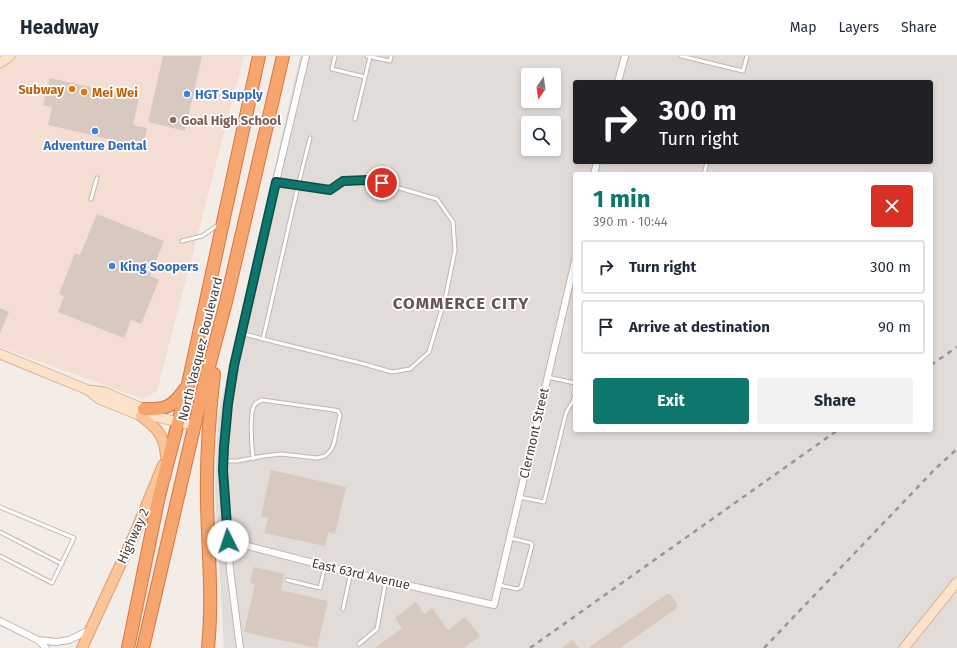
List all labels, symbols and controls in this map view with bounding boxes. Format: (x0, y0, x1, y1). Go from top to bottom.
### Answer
text: Headway (20, 16, 99, 39)
text: Map (790, 19, 816, 36)
text: Layers (838, 19, 879, 36)
text: Share (901, 19, 937, 36)
north arrow (521, 68, 561, 108)
map controls (521, 68, 561, 156)
place label: Subway (18, 82, 64, 97)
marker: Subway (67, 84, 77, 94)
place label: Mei Wei (92, 85, 138, 100)
marker: Mei Wei (79, 87, 89, 97)
place label: HGT Supply (195, 87, 263, 102)
marker: HGT Supply (182, 89, 192, 99)
text: 300 m (659, 94, 737, 127)
icon: right (593, 96, 645, 148)
place label: Goal High School (181, 113, 281, 128)
marker: Goal High School (168, 115, 178, 125)
button: search (521, 116, 561, 156)
marker: Adventure Dental (90, 126, 100, 136)
text: Turn right (659, 128, 739, 150)
place label: Adventure Dental (42, 138, 147, 153)
pin (365, 166, 399, 200)
icon: arrive (371, 172, 393, 194)
text: 1 min (593, 185, 651, 213)
button: close (871, 185, 913, 227)
text: 390 m · 10:44 (593, 214, 668, 229)
icon: right (595, 256, 617, 278)
text: Turn right (629, 258, 696, 276)
text: 300 m (870, 258, 911, 276)
place label: King Soopers (120, 259, 199, 274)
marker: King Soopers (107, 261, 117, 271)
street label: North Vasquez Boulevard (175, 275, 225, 423)
district label: COMMERCE CITY (393, 293, 529, 314)
icon: arrive (595, 316, 617, 338)
text: Arrive at destination (629, 318, 770, 336)
text: 90 m (878, 318, 911, 336)
button: Exit (593, 378, 749, 424)
button: Share (757, 378, 913, 424)
street label: Clermont Street (516, 386, 552, 480)
street label: Highway 2 (114, 506, 152, 566)
position arrow (207, 520, 249, 562)
street label: East 63rd Avenue (310, 555, 412, 593)

